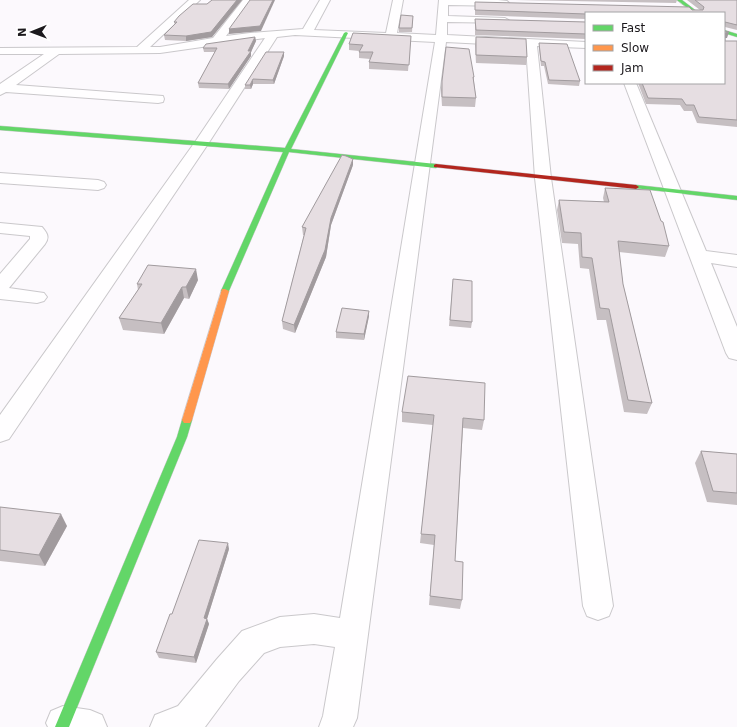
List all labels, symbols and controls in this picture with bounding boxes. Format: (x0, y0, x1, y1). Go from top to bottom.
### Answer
north arrow (12, 12, 52, 52)
legend (585, 12, 725, 84)
text: Fast (621, 21, 645, 35)
text: N (16, 27, 29, 37)
text: Slow (621, 41, 649, 55)
text: Jam (620, 61, 644, 75)

